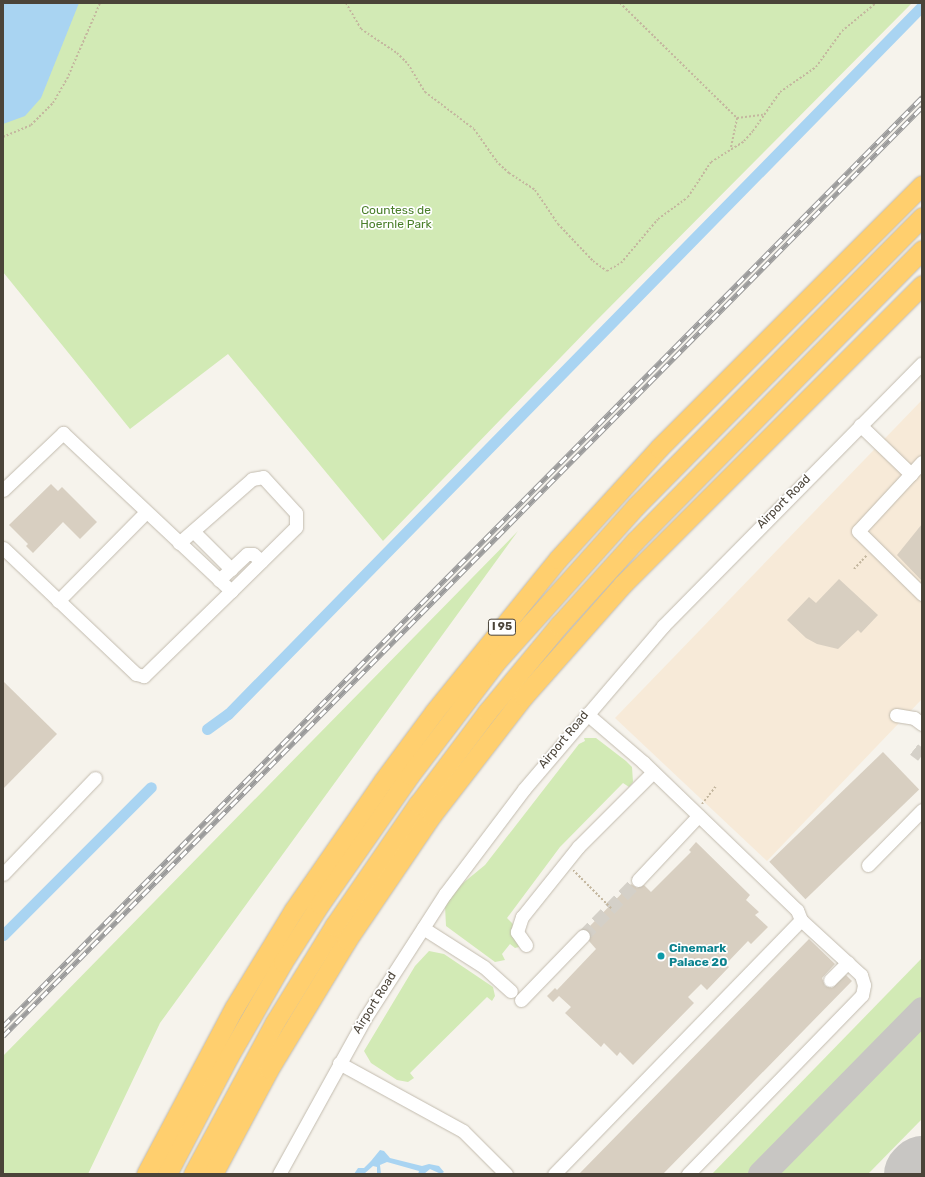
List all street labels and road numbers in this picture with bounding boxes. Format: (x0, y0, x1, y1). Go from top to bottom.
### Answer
street label: Airport Road (754, 472, 814, 532)
road number: I 95 (487, 618, 517, 636)
street label: Airport Road (536, 708, 592, 772)
street label: Airport Road (350, 969, 400, 1037)

